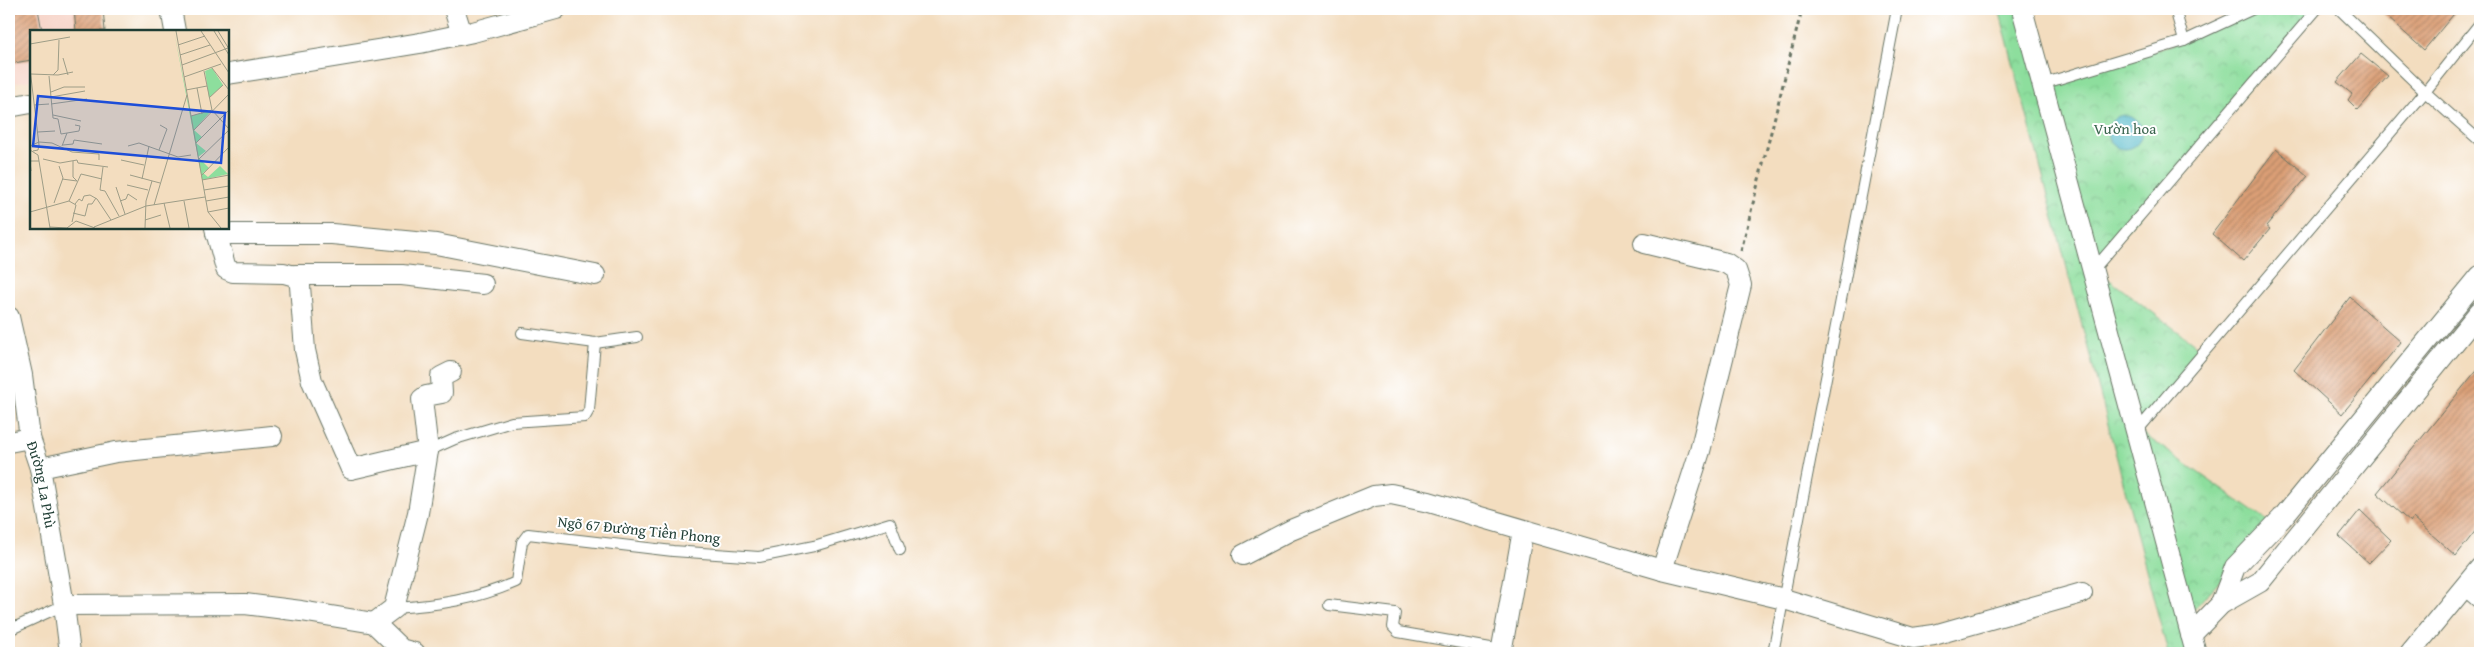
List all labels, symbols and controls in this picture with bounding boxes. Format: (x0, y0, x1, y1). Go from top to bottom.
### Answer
inset map (30, 30, 229, 229)
park label: Vườn hoa (2094, 118, 2156, 139)
street label: Đường La Phù (22, 438, 61, 530)
street label: Ngõ 67 Đường Tiền Phong (557, 511, 722, 549)

